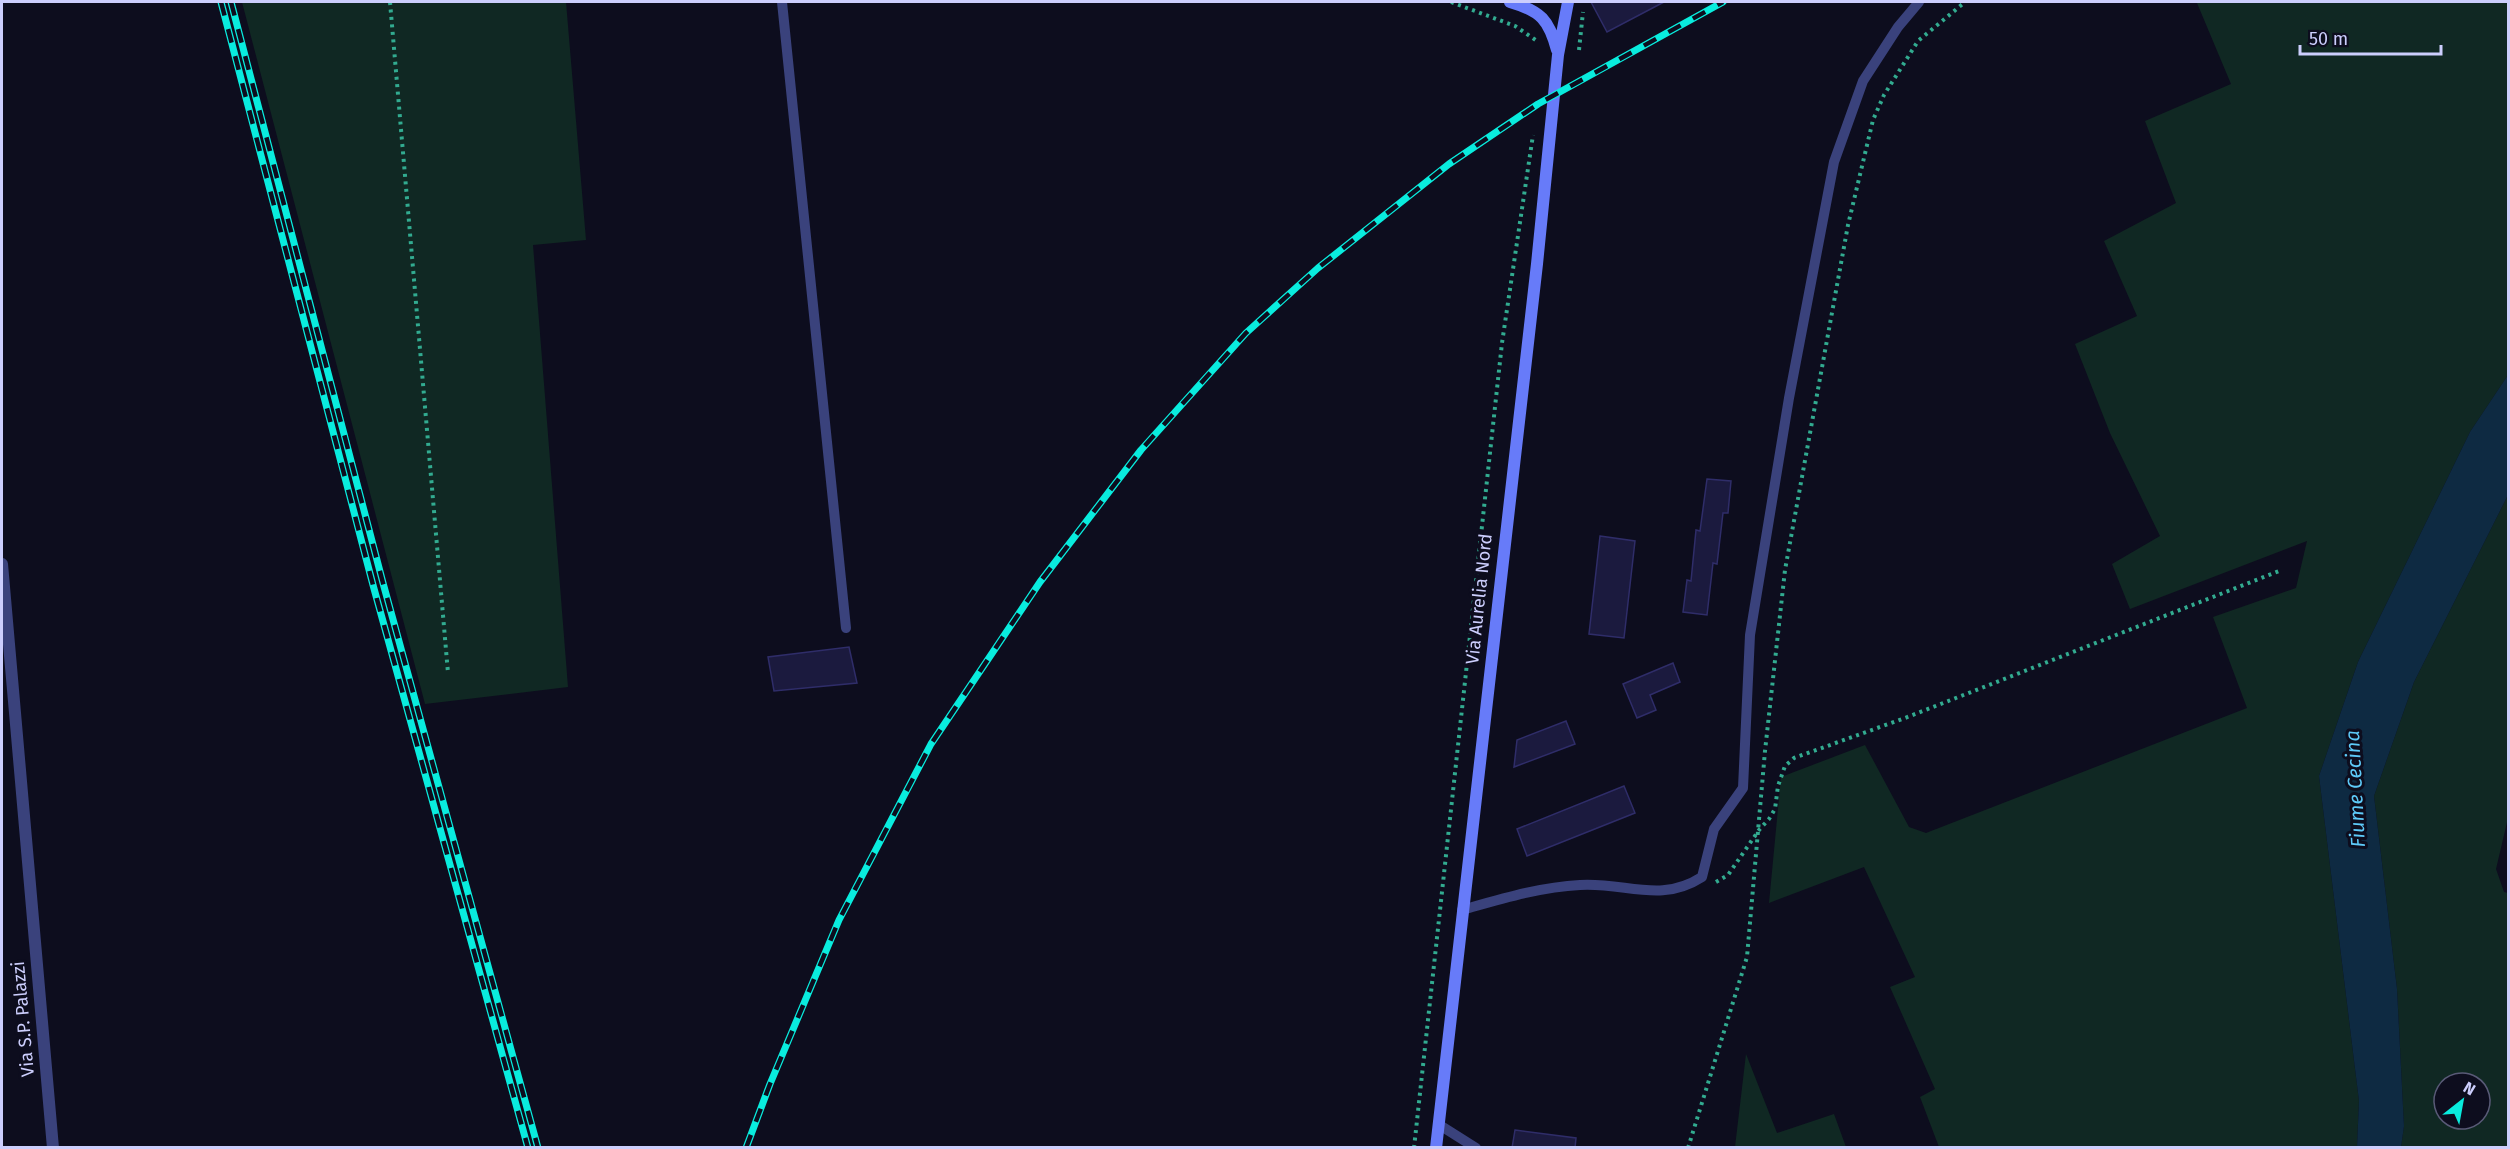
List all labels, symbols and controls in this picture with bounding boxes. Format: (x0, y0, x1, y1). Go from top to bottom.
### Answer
scale bar (2300, 18, 2441, 56)
text: 50 m (2309, 28, 2348, 50)
street label: Via Aurelia Nord (1461, 532, 1497, 666)
water label: Fiume Cecina (2340, 730, 2370, 848)
street label: Via S.P. Palazzi (7, 960, 39, 1078)
north arrow (2432, 1071, 2492, 1131)
text: N (2460, 1078, 2479, 1099)

